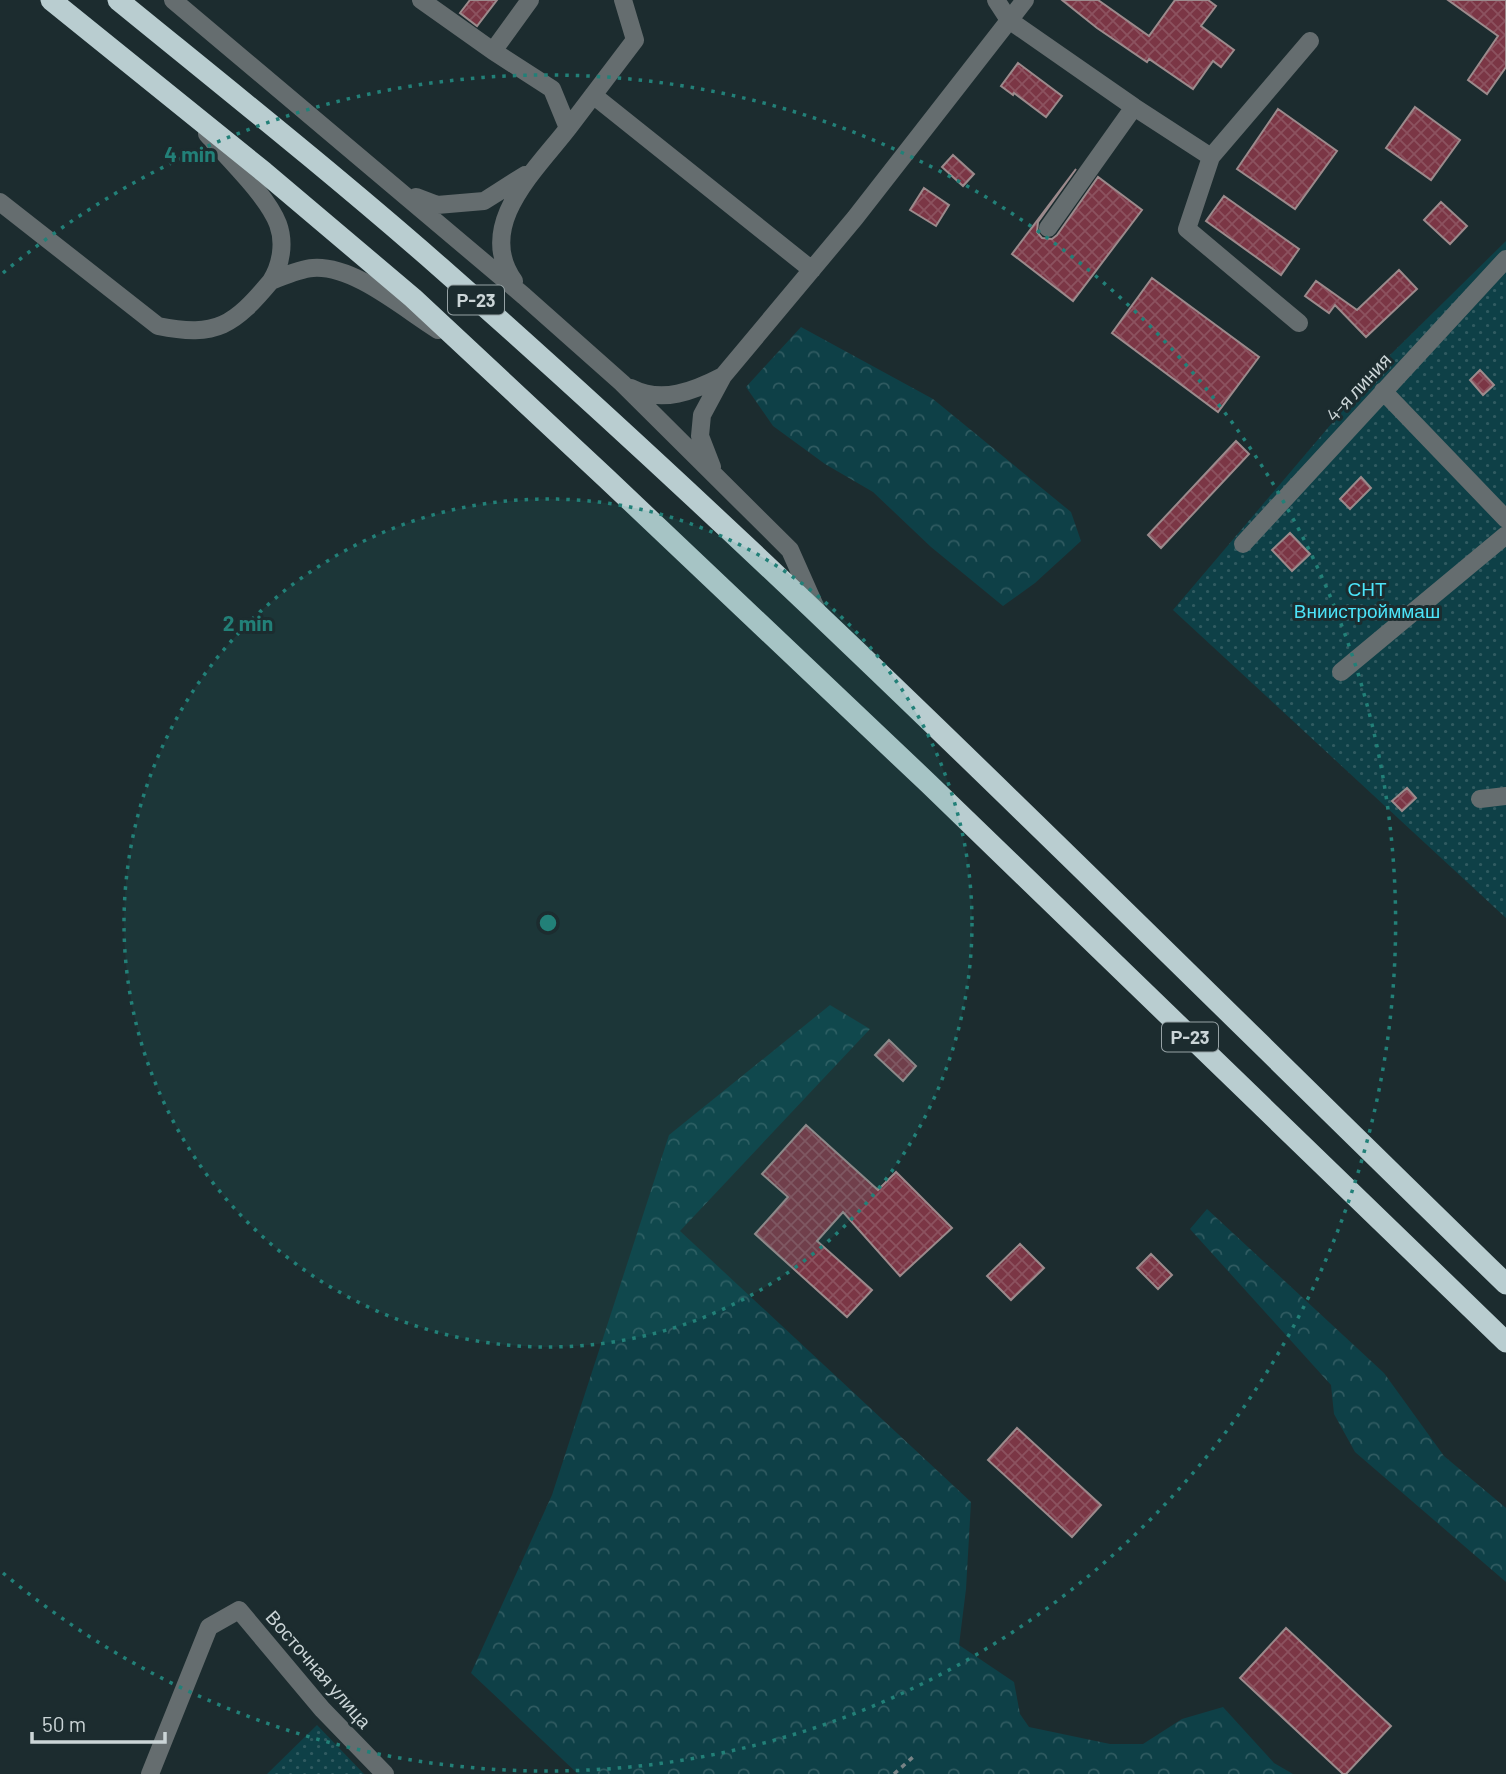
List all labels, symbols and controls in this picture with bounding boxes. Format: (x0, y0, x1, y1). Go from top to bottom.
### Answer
text: 4 min (164, 141, 216, 166)
road number: Р-23 (448, 286, 504, 314)
street label: 4-я линия (1321, 348, 1395, 426)
park label: СНТ Вниистройммаш (1294, 577, 1440, 622)
text: 2 min (223, 610, 273, 635)
centre of rings (536, 911, 560, 935)
road number: Р-23 (1162, 1022, 1218, 1052)
street label: Восточная улица (262, 1605, 377, 1733)
scale bar (32, 1700, 164, 1744)
text: 50 m (42, 1711, 86, 1736)

